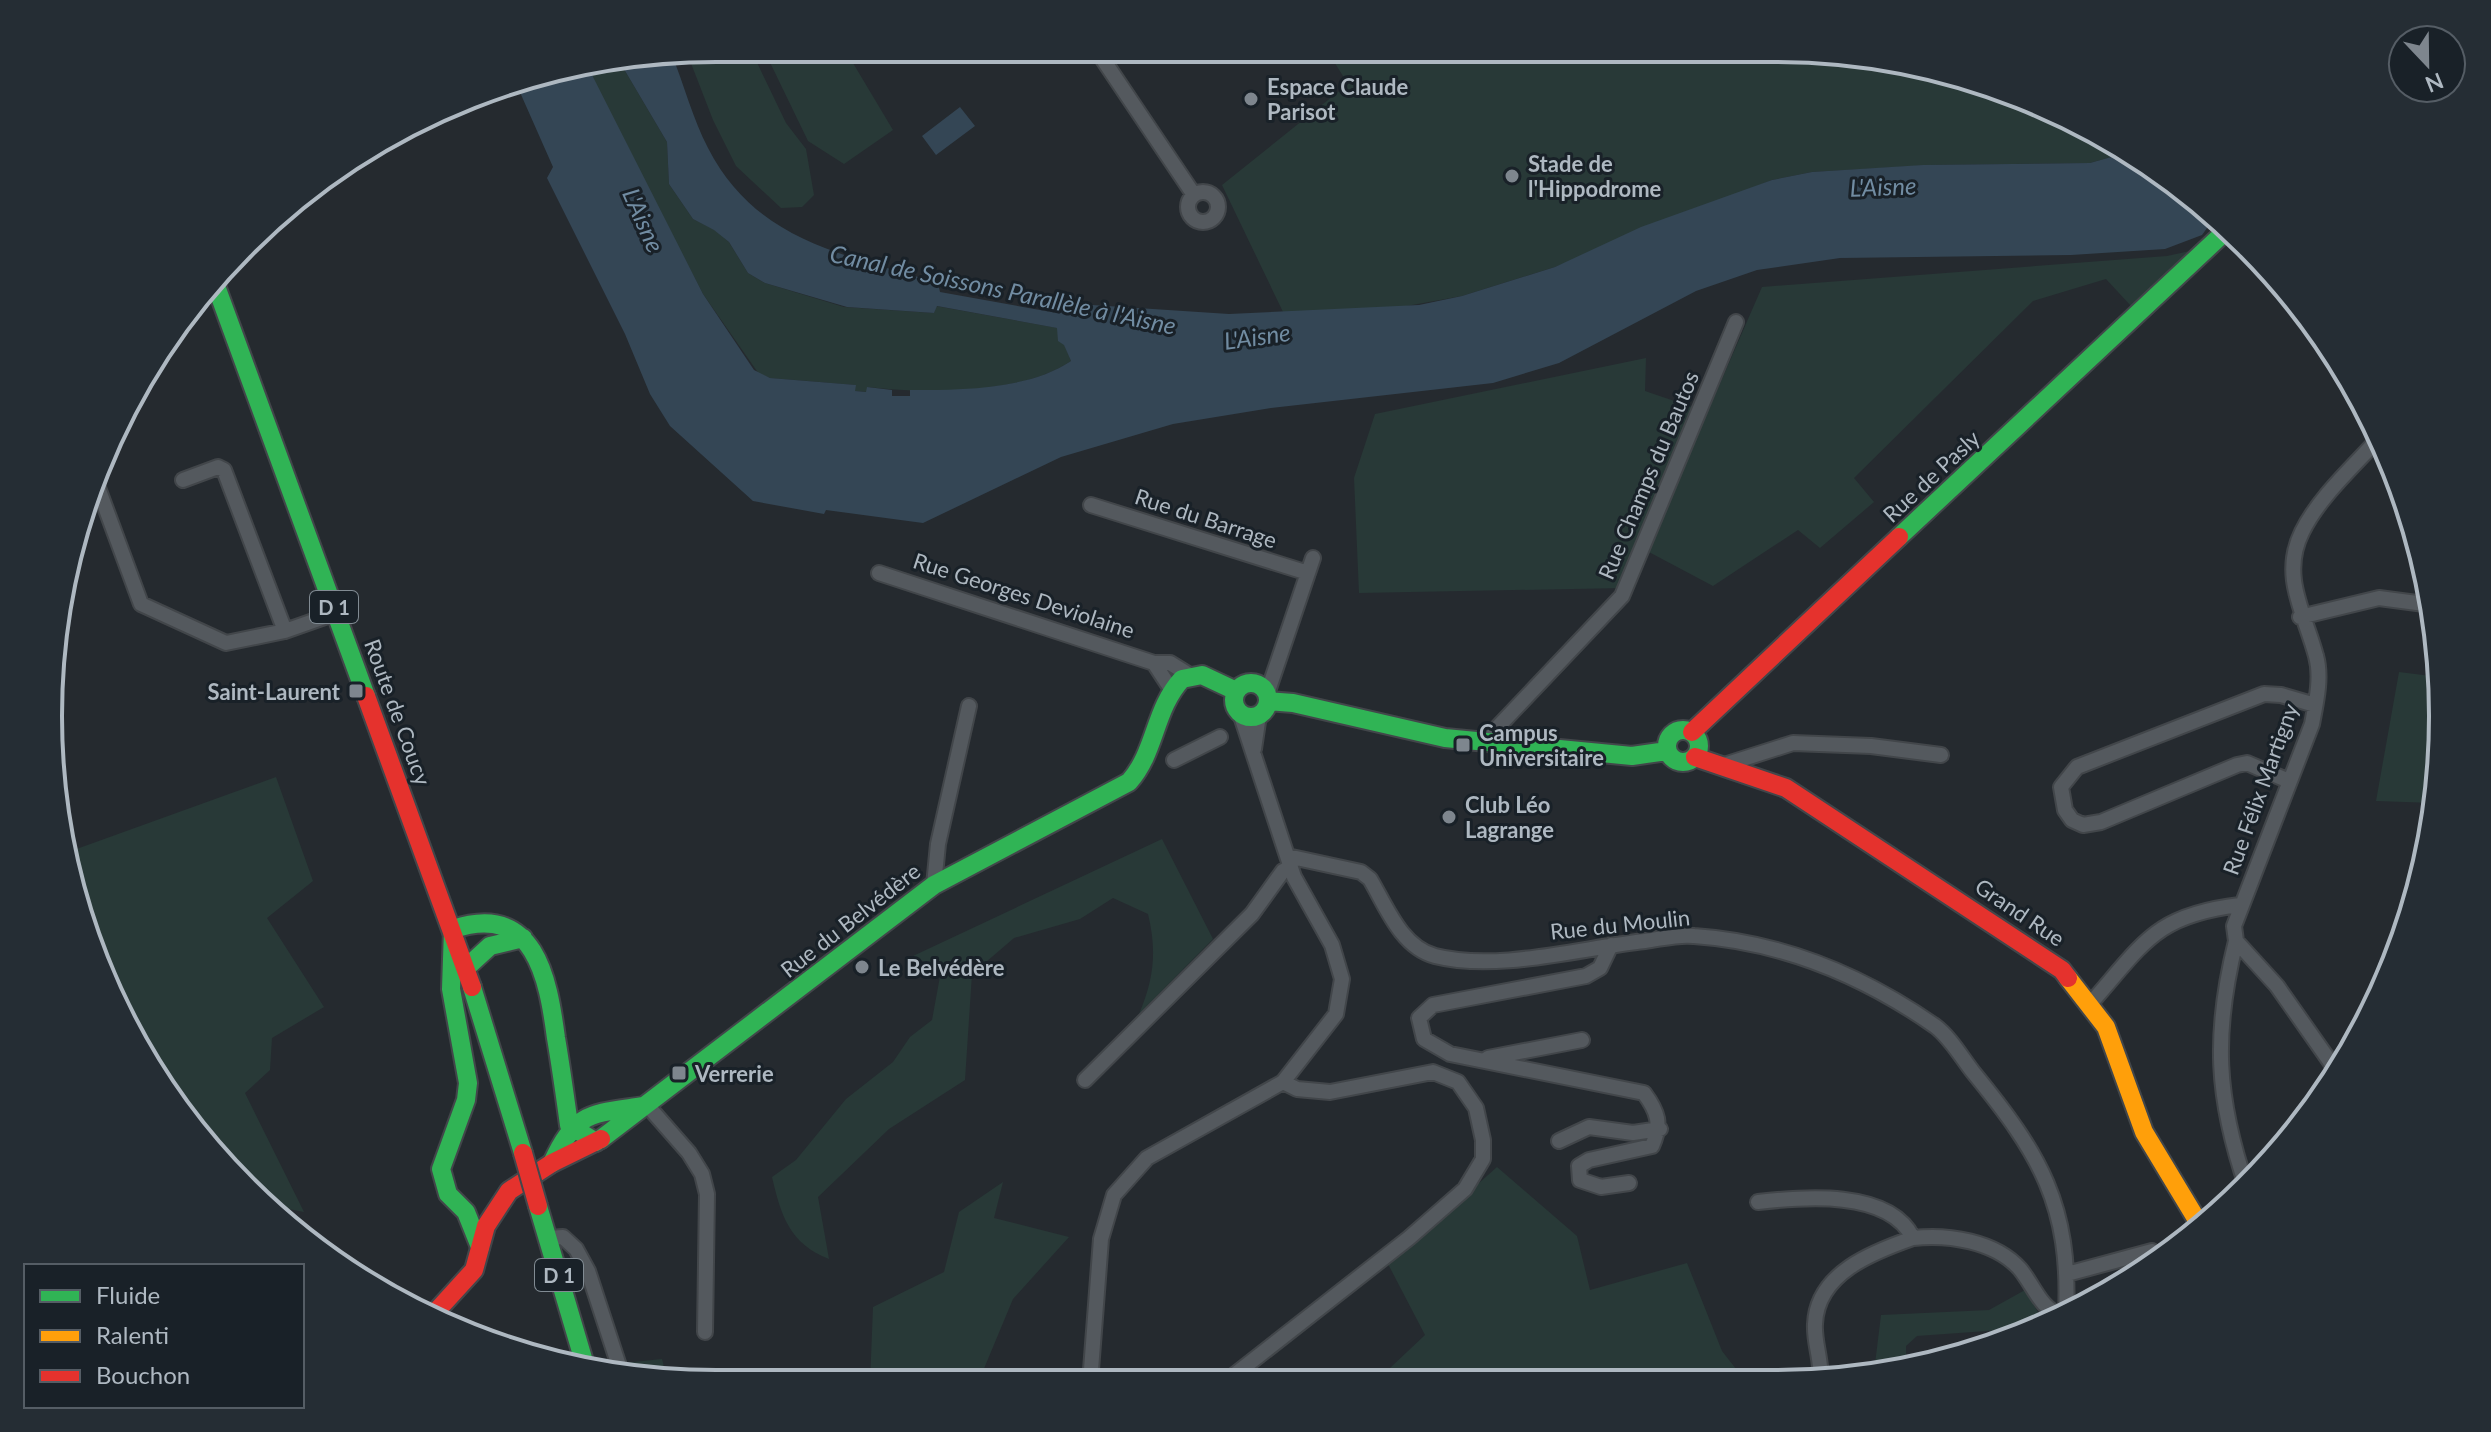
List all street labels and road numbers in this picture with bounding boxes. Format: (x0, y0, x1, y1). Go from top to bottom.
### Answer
street label: Rue Champs du Bautos (1592, 367, 1704, 583)
street label: Rue de Pasly (1877, 424, 1985, 528)
street label: Rue du Barrage (1132, 482, 1280, 554)
street label: Rue Georges Deviolaine (910, 546, 1138, 644)
road number: D 1 (310, 591, 358, 623)
street label: Route de Coucy (359, 635, 437, 789)
street label: Rue Félix Martigny (2216, 699, 2304, 878)
street label: Rue du Belvédère (775, 857, 925, 983)
street label: Grand Rue (1970, 872, 2070, 952)
street label: Rue du Moulin (1549, 903, 1691, 945)
road number: D 1 (535, 1259, 583, 1291)

